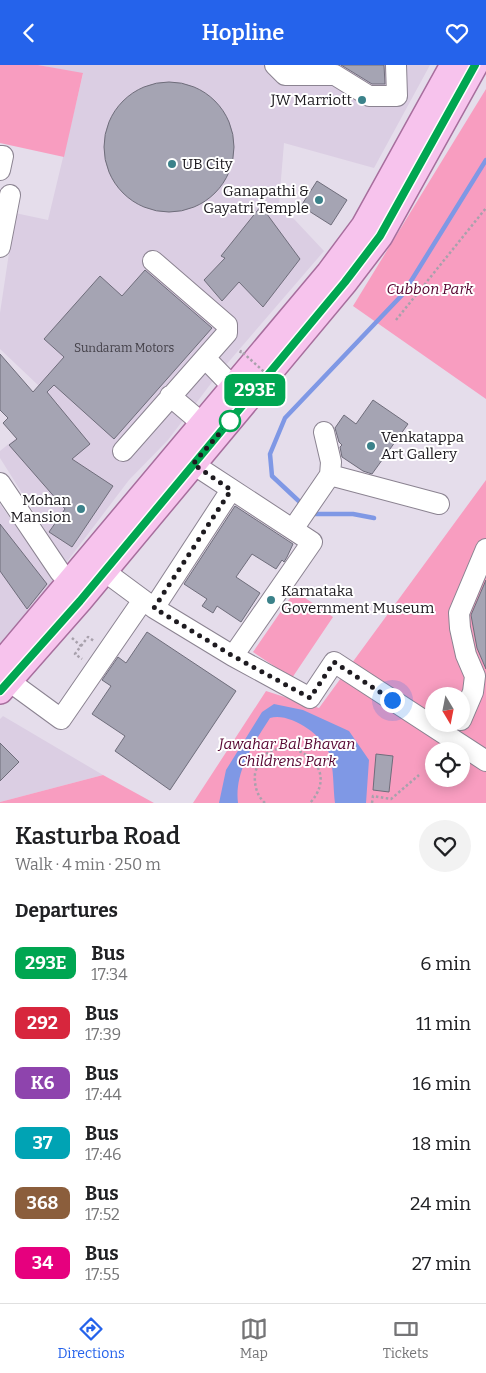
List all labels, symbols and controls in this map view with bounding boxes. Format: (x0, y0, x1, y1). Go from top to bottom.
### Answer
icon: back (15, 19, 43, 47)
text: Hopline (202, 19, 284, 46)
icon: heart (443, 19, 471, 47)
place label: JW Marriott (270, 91, 353, 109)
marker: JW Marriott (356, 94, 368, 106)
place label: UB City (182, 155, 233, 173)
marker: UB City (166, 158, 178, 170)
place label: Ganapathi & Gayatri Temple (203, 182, 309, 217)
marker: Ganapathi & Gayatri Temple (313, 194, 325, 206)
park label: Cubbon Park (387, 280, 474, 298)
house number: Sundaram Motors (74, 341, 174, 355)
line badge: 293E (220, 374, 290, 406)
text: 293E (234, 379, 276, 401)
unlabelled marker (219, 410, 241, 432)
place label: Venkatappa Art Gallery (381, 428, 464, 463)
marker: Venkatappa Art Gallery (365, 440, 377, 452)
place label: Mohan Mansion (10, 491, 72, 526)
marker: Mohan Mansion (75, 503, 87, 515)
place label: Karnataka Government Museum (281, 582, 435, 617)
marker: Karnataka Government Museum (265, 594, 277, 606)
north arrow (425, 687, 470, 733)
map controls (425, 687, 470, 787)
your location (380, 688, 405, 713)
park label: Jawahar Bal Bhavan Childrens Park (217, 735, 355, 770)
button: locate (425, 742, 470, 787)
button: heart (419, 820, 471, 872)
text: Kasturba Road (15, 822, 180, 850)
text: Walk · 4 min · 250 m (15, 855, 161, 874)
text: Departures (15, 899, 118, 922)
text: Bus (91, 942, 125, 965)
text: 293E (25, 952, 66, 974)
text: 6 min (420, 952, 471, 975)
text: 17:34 (91, 965, 128, 984)
text: Bus (85, 1002, 119, 1025)
text: 292 (27, 1012, 58, 1034)
text: 11 min (416, 1012, 471, 1035)
text: 17:39 (85, 1025, 121, 1044)
text: Bus (85, 1062, 119, 1085)
text: K6 (31, 1072, 54, 1094)
text: 16 min (413, 1072, 471, 1095)
text: 17:44 (85, 1085, 122, 1104)
text: Bus (85, 1122, 119, 1145)
text: 37 (32, 1132, 53, 1154)
text: 18 min (412, 1132, 471, 1155)
text: 17:46 (85, 1145, 121, 1164)
text: Bus (85, 1182, 119, 1205)
text: 368 (27, 1192, 58, 1214)
text: 24 min (410, 1192, 471, 1215)
text: 17:52 (85, 1205, 120, 1224)
text: Bus (85, 1242, 119, 1265)
text: 34 (32, 1252, 53, 1274)
text: 27 min (412, 1252, 471, 1275)
text: 17:55 (85, 1265, 120, 1284)
tab: Directions (57, 1315, 125, 1362)
tab: Map (240, 1315, 268, 1362)
tab: Tickets (383, 1315, 429, 1362)

